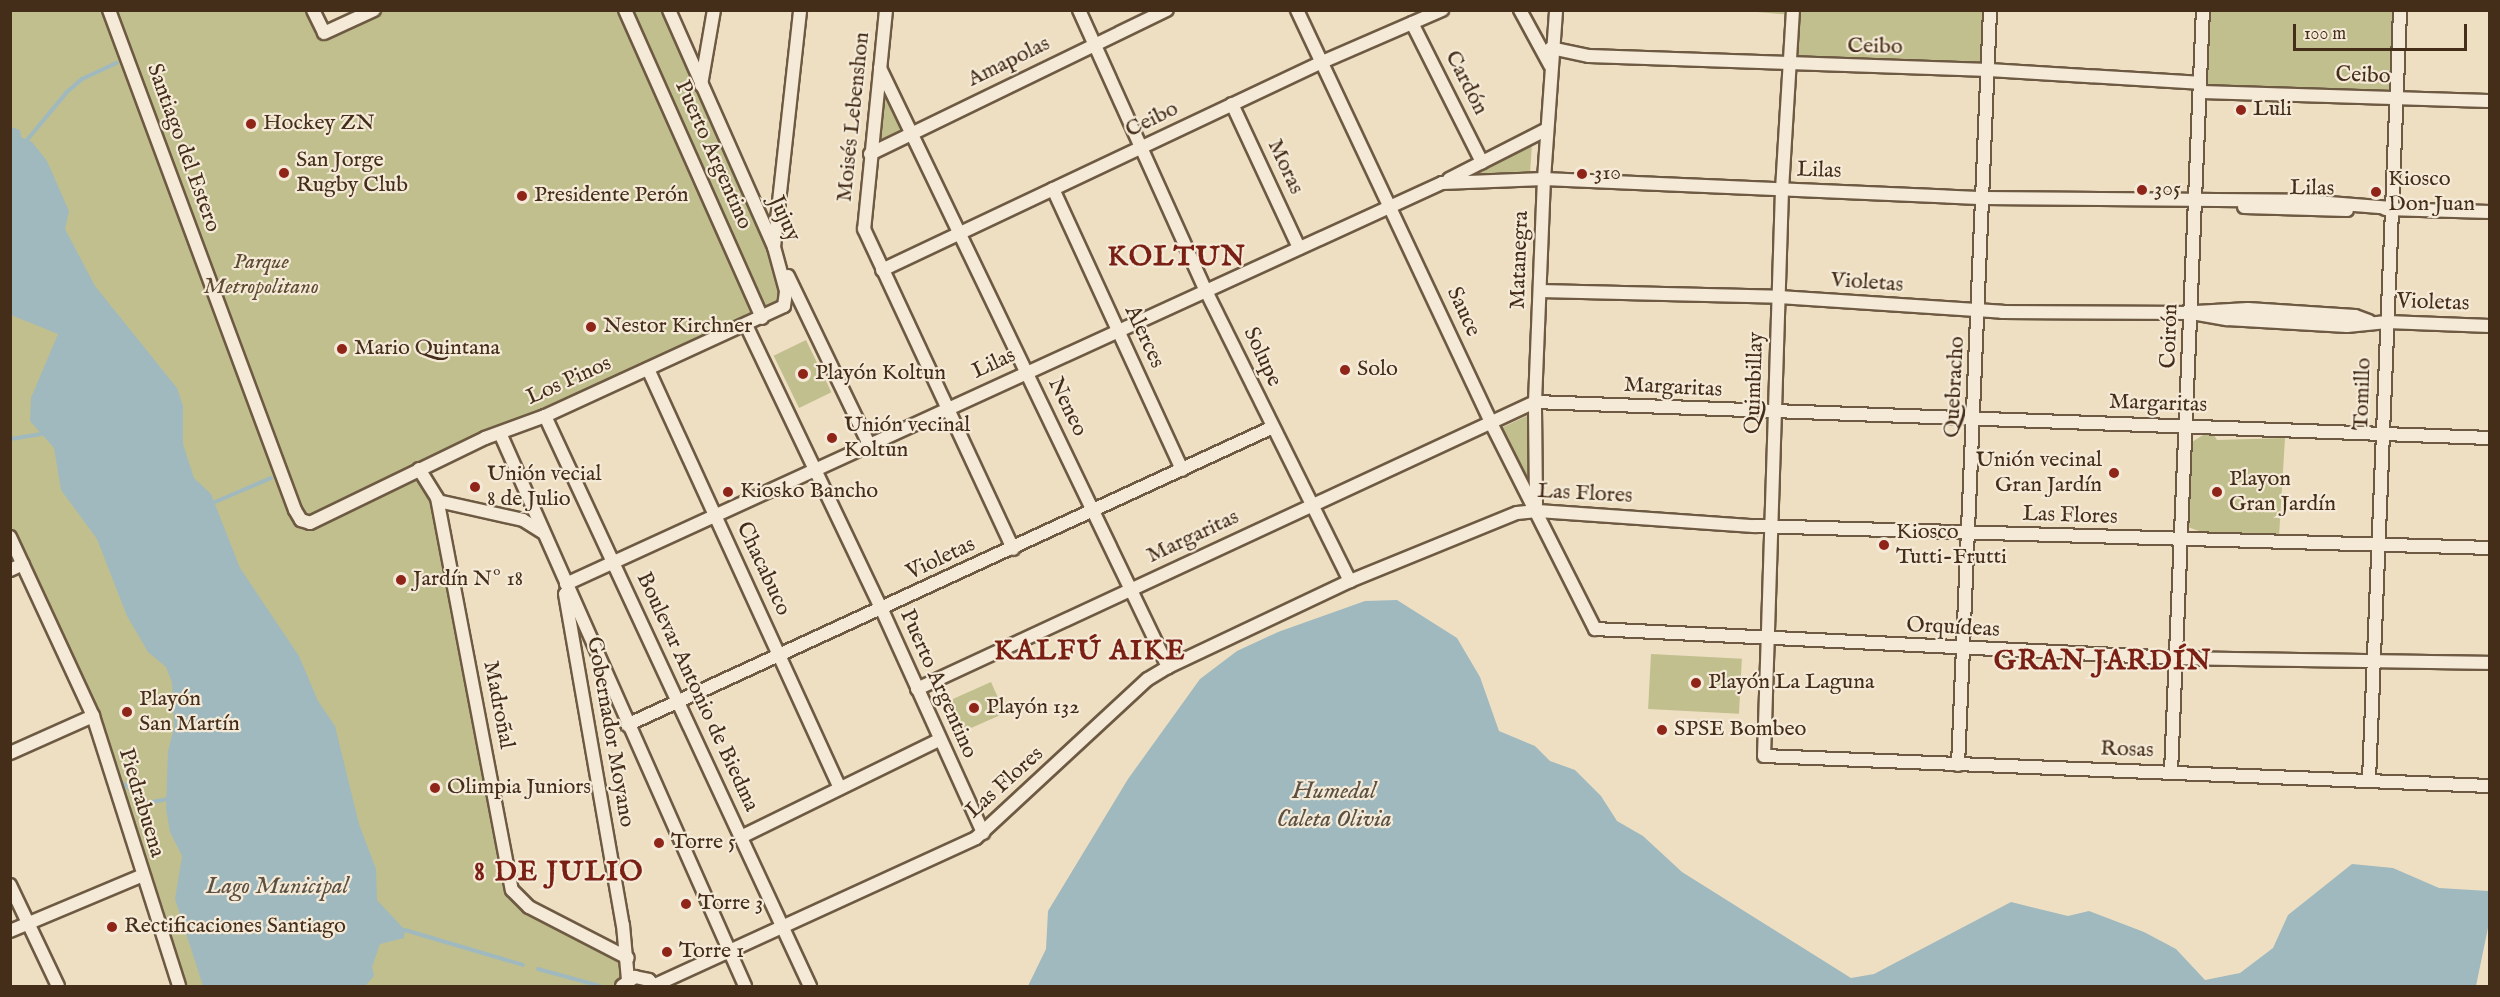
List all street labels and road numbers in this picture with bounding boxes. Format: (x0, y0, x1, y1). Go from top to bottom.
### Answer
street label: Moisés Lebenshon (832, 31, 876, 203)
street label: Amapolas (964, 31, 1054, 93)
street label: Ceibo (1847, 33, 1903, 61)
street label: Cardón (1439, 46, 1493, 120)
street label: Santiago del Estero (140, 60, 226, 236)
street label: Ceibo (2335, 62, 2391, 90)
street label: Puerto Argentino (668, 77, 758, 233)
street label: Ceibo (1121, 96, 1183, 144)
street label: Moras (1261, 135, 1309, 199)
street label: Lilas (1796, 157, 1842, 185)
street label: Lilas (2289, 175, 2335, 203)
street label: Jujuy (762, 192, 806, 246)
street label: Matanegra (1505, 210, 1535, 310)
street label: Violetas (1830, 267, 1904, 299)
street label: Sauce (1440, 283, 1486, 341)
street label: Violetas (2396, 289, 2470, 317)
street label: Alerces (1118, 301, 1170, 373)
street label: Coirón (2156, 303, 2184, 369)
street label: Solupe (1237, 323, 1287, 391)
street label: Quimbillay (1740, 332, 1770, 434)
street label: Quebracho (1939, 336, 1971, 438)
street label: Lilas (968, 343, 1020, 385)
street label: Los Pinos (522, 351, 616, 411)
street label: Tomillo (2349, 357, 2377, 431)
street label: Margaritas (1623, 372, 1723, 404)
street label: Neneo (1041, 373, 1093, 441)
street label: Margaritas (2108, 389, 2208, 419)
street label: Las Flores (1537, 478, 1633, 510)
street label: Las Flores (2022, 501, 2118, 531)
street label: Margaritas (1143, 504, 1243, 570)
street label: Chacabuco (730, 518, 796, 620)
street label: Violetas (902, 532, 980, 586)
street label: Boulevar Antonio de Biedma (630, 568, 764, 816)
street label: Puerto Argentino (893, 606, 983, 762)
street label: Orquídeas (1906, 612, 2000, 644)
street label: Gobernador Moyano (580, 635, 640, 829)
street label: Madroñal (477, 659, 519, 751)
street label: Rosas (2100, 736, 2154, 764)
street label: Las Flores (961, 741, 1049, 825)
street label: Piedrabuena (112, 745, 170, 861)

